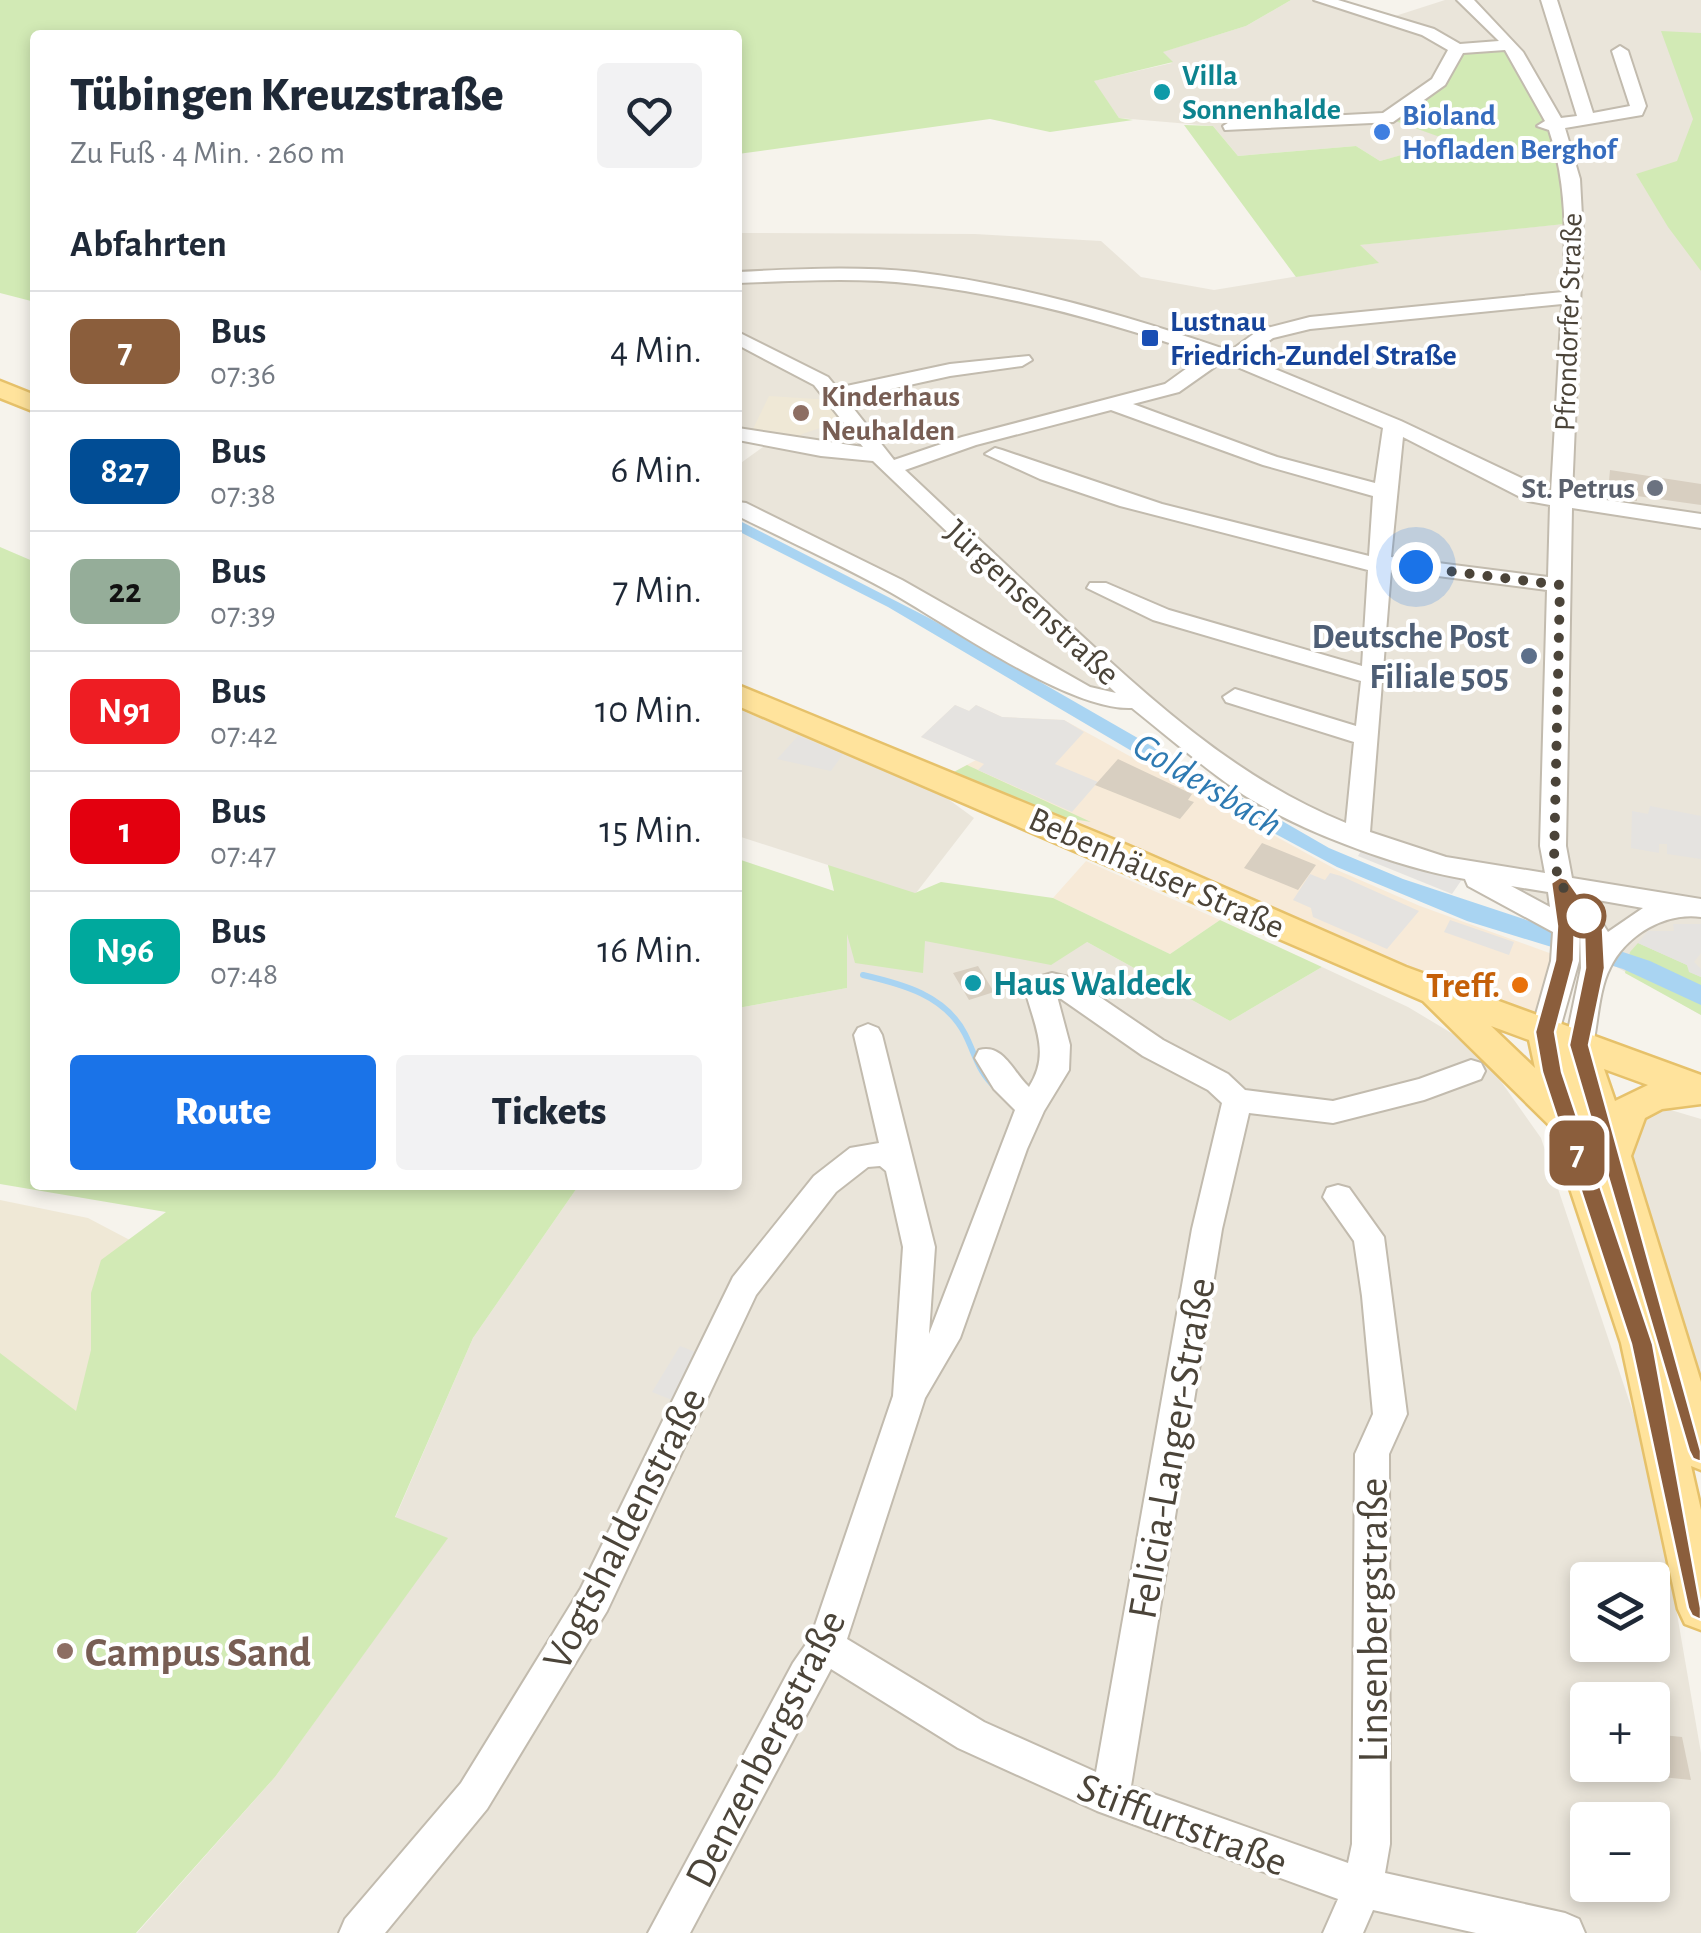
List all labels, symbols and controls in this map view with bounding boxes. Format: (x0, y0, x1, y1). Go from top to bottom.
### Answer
place label: Villa Sonnenhalde (1182, 61, 1341, 125)
button: heart (597, 63, 702, 168)
text: Tübingen Kreuzstraße (70, 72, 504, 120)
marker: Villa Sonnenhalde (1151, 81, 1173, 103)
place label: Bioland Hofladen Berghof (1402, 101, 1619, 165)
marker: Bioland Hofladen Berghof (1371, 121, 1393, 143)
text: Zu Fuß · 4 Min. · 260 m (70, 137, 345, 169)
street label: Pfrondorfer Straße (1550, 212, 1588, 432)
text: Abfahrten (70, 226, 227, 264)
place label: Lustnau Friedrich-Zundel Straße (1170, 307, 1457, 371)
text: Bus (210, 313, 266, 351)
marker: Lustnau Friedrich-Zundel Straße (1139, 327, 1161, 349)
text: 4 Min. (610, 332, 702, 370)
text: 7 (117, 334, 133, 369)
text: 07:36 (210, 358, 276, 390)
place label: Kinderhaus Neuhalden (821, 382, 960, 446)
marker: Kinderhaus Neuhalden (790, 402, 812, 424)
text: Bus (210, 433, 266, 471)
text: 6 Min. (610, 452, 702, 490)
text: 827 (101, 454, 149, 489)
place label: St. Petrus (1521, 474, 1635, 504)
marker: St. Petrus (1644, 477, 1666, 499)
text: 07:38 (210, 478, 276, 510)
street label: Jürgensenstraße (938, 514, 1126, 692)
your location (1391, 542, 1441, 592)
text: Bus (210, 553, 266, 591)
text: 7 Min. (612, 572, 702, 610)
text: 22 (109, 574, 141, 609)
text: 07:39 (210, 598, 276, 630)
place label: Deutsche Post Filiale 505 (1312, 620, 1509, 695)
marker: Deutsche Post Filiale 505 (1518, 645, 1540, 667)
text: Bus (210, 673, 266, 711)
text: 10 Min. (595, 692, 702, 730)
text: N91 (98, 694, 152, 729)
text: 07:42 (210, 718, 278, 750)
water label: Goldersbach (1126, 727, 1288, 845)
text: Bus (210, 793, 266, 831)
street label: Bebenhäuser Straße (1023, 801, 1289, 945)
text: 15 Min. (599, 812, 702, 850)
text: 1 (119, 814, 131, 849)
text: 07:47 (210, 838, 276, 870)
unlabelled marker (1563, 895, 1605, 937)
text: Bus (210, 913, 266, 951)
text: 16 Min. (597, 932, 702, 970)
text: N96 (96, 934, 154, 969)
text: 07:48 (210, 958, 278, 990)
place label: Haus Waldeck (993, 967, 1193, 1002)
place label: Treff. (1426, 969, 1500, 1004)
marker: Haus Waldeck (962, 972, 984, 994)
marker: Treff. (1509, 974, 1531, 996)
button: Route (70, 1055, 376, 1170)
button: Tickets (396, 1055, 702, 1170)
line badge: 7 (1544, 1120, 1610, 1186)
text: 7 (1569, 1136, 1585, 1171)
street label: Felicia-Langer-Straße (1121, 1275, 1223, 1622)
street label: Vogtshaldenstraße (536, 1381, 714, 1677)
street label: Linsenbergstraße (1353, 1478, 1395, 1762)
map controls (1570, 1562, 1670, 1902)
button: layers (1570, 1562, 1670, 1662)
street label: Denzenbergstraße (678, 1603, 854, 1894)
place label: Campus Sand (85, 1632, 311, 1674)
marker: Campus Sand (54, 1640, 76, 1662)
button: + (1570, 1682, 1670, 1782)
street label: Stiffurtstraße (1072, 1766, 1293, 1884)
button: − (1570, 1802, 1670, 1902)

